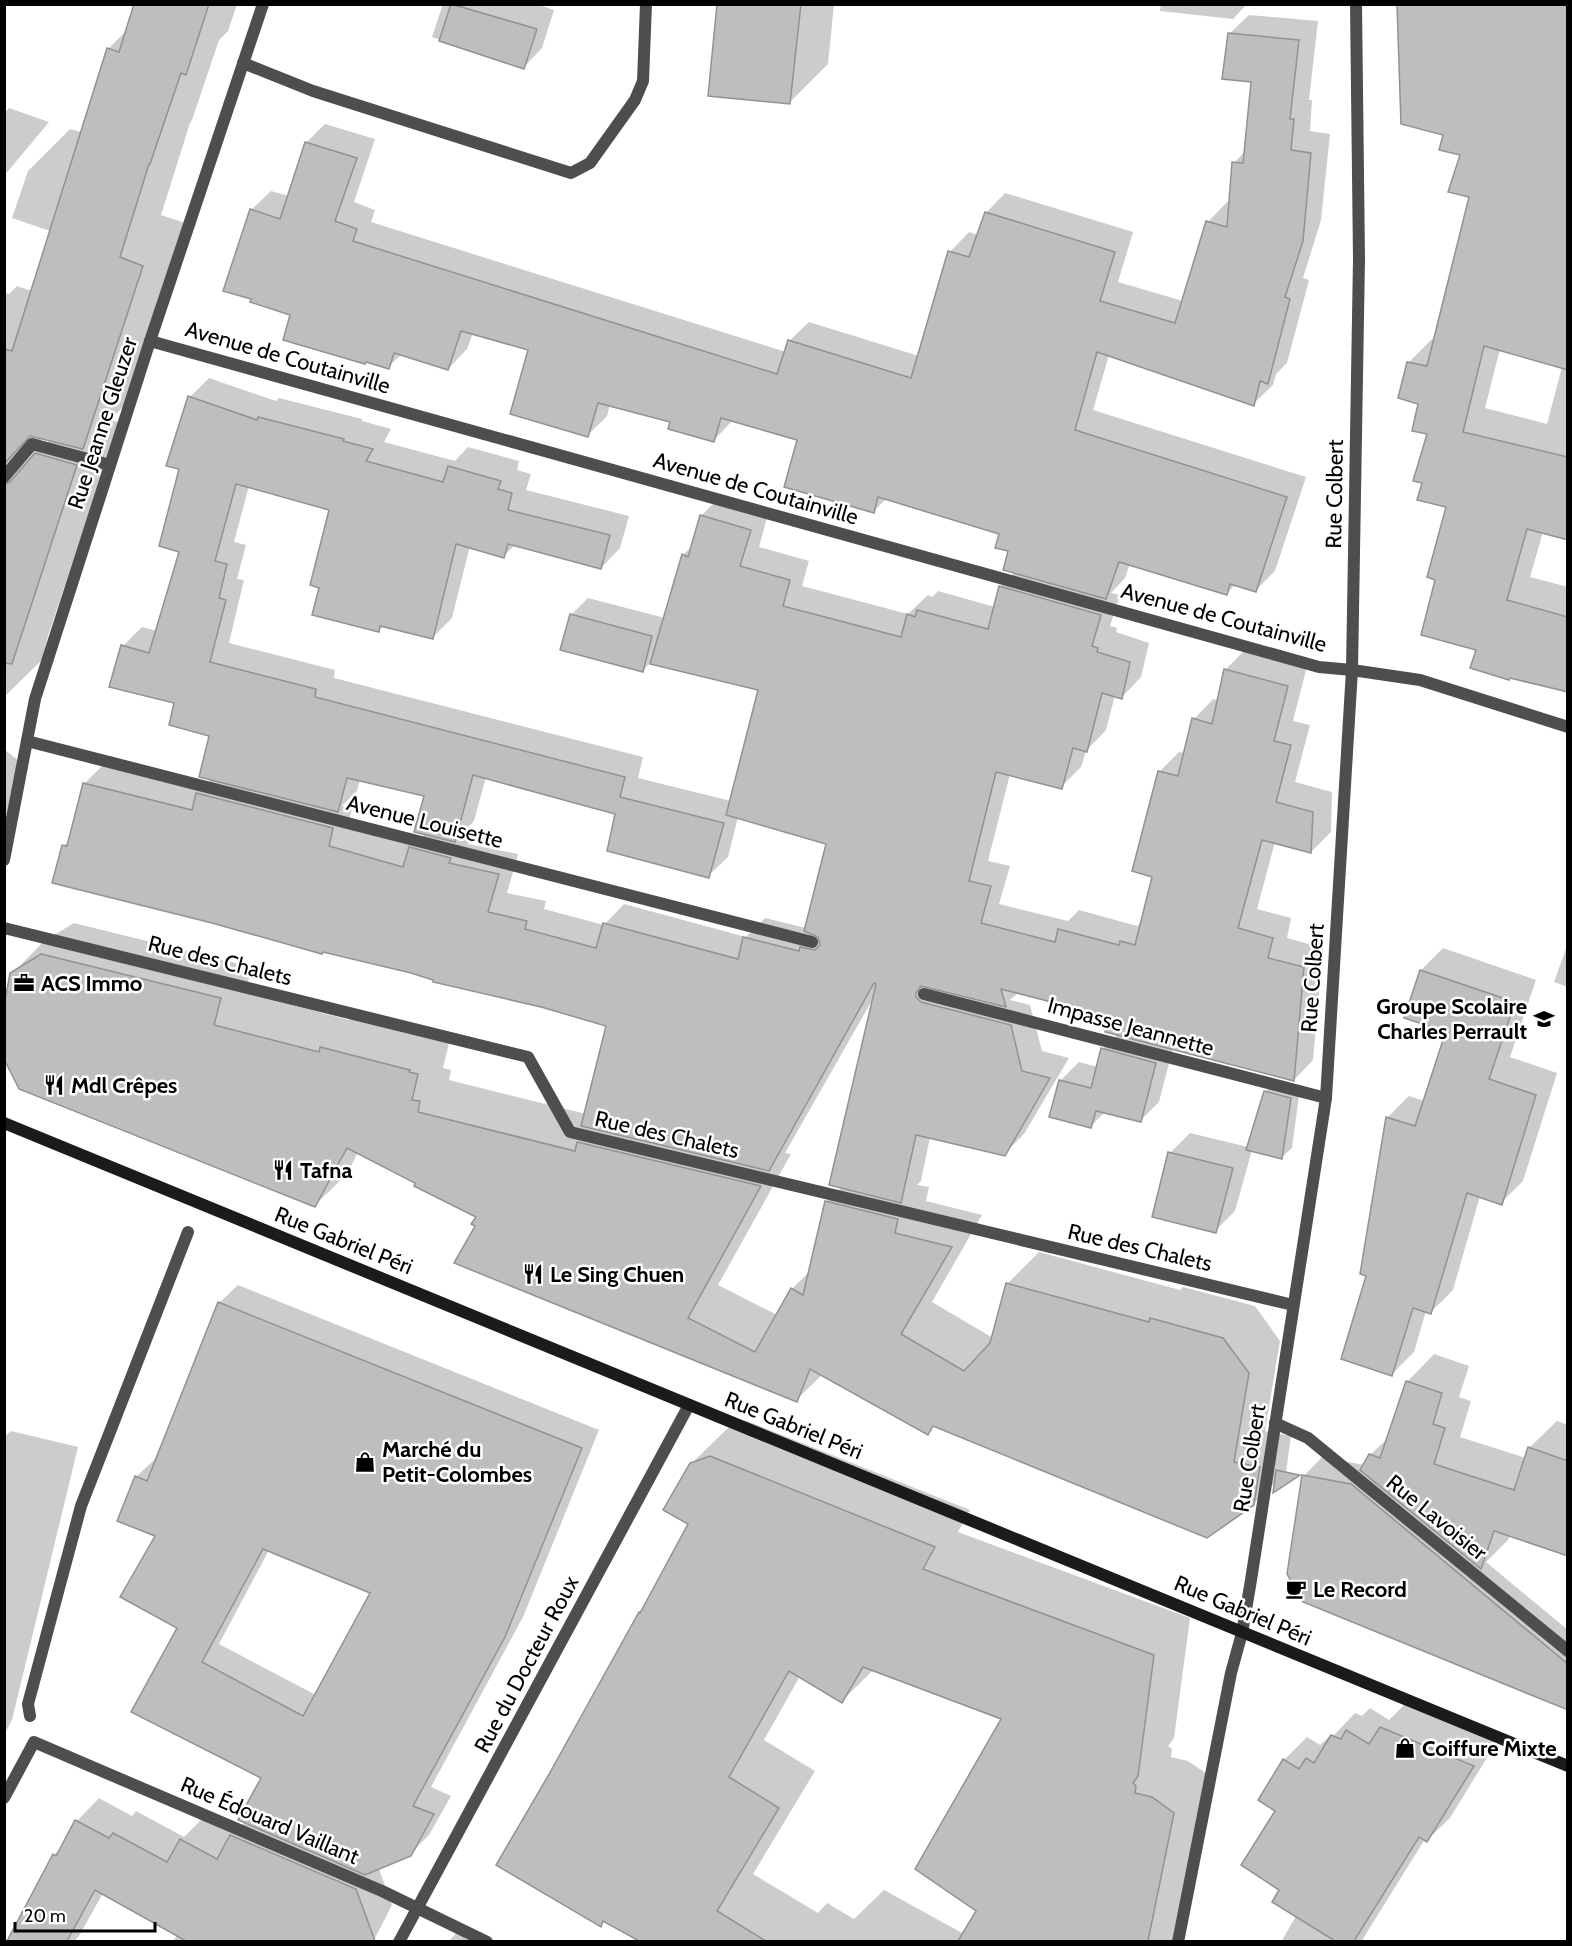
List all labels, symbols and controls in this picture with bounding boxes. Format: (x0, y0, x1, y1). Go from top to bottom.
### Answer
street label: Avenue de Coutainville (182, 315, 393, 400)
street label: Rue Jeanne Gleuzer (62, 334, 143, 513)
street label: Rue Colbert (1320, 439, 1349, 549)
street label: Avenue de Coutainville (650, 446, 861, 531)
street label: Avenue de Coutainville (1118, 577, 1330, 658)
street label: Avenue Louisette (344, 789, 506, 854)
street label: Rue Colbert (1295, 922, 1330, 1033)
street label: Rue des Chalets (145, 930, 295, 991)
place label: ACS Immo (41, 970, 142, 997)
office icon: ACS Immo (12, 971, 36, 995)
street label: Impasse Jeannette (1045, 991, 1217, 1062)
place label: Groupe Scolaire Charles Perrault (1376, 993, 1527, 1045)
school or university icon: Groupe Scolaire Charles Perrault (1532, 1007, 1556, 1031)
place label: Mdl Crêpes (71, 1072, 177, 1099)
restaurant icon: Mdl Crêpes (42, 1073, 66, 1097)
street label: Rue des Chalets (592, 1105, 742, 1164)
place label: Tafna (300, 1157, 352, 1184)
restaurant icon: Tafna (271, 1158, 295, 1182)
street label: Rue Gabriel Péri (271, 1201, 417, 1280)
street label: Rue des Chalets (1065, 1218, 1215, 1277)
place label: Le Sing Chuen (550, 1261, 684, 1288)
restaurant icon: Le Sing Chuen (521, 1262, 545, 1286)
street label: Rue Gabriel Péri (721, 1386, 867, 1465)
street label: Rue Colbert (1228, 1402, 1271, 1514)
place label: Marché du Petit-Colombes (382, 1436, 532, 1488)
shop icon: Marché du Petit-Colombes (353, 1450, 377, 1474)
street label: Rue Lavoisier (1381, 1469, 1492, 1566)
street label: Rue Gabriel Péri (1170, 1569, 1316, 1652)
street label: Rue du Docteur Roux (468, 1571, 585, 1757)
place label: Le Record (1313, 1576, 1407, 1603)
cafe icon: Le Record (1284, 1577, 1308, 1601)
place label: Coiffure Mixte (1422, 1735, 1557, 1762)
shop icon: Coiffure Mixte (1393, 1736, 1417, 1760)
street label: Rue Édouard Vaillant (177, 1771, 364, 1870)
scale bar (15, 1895, 154, 1933)
text: 20 m (24, 1905, 66, 1927)

